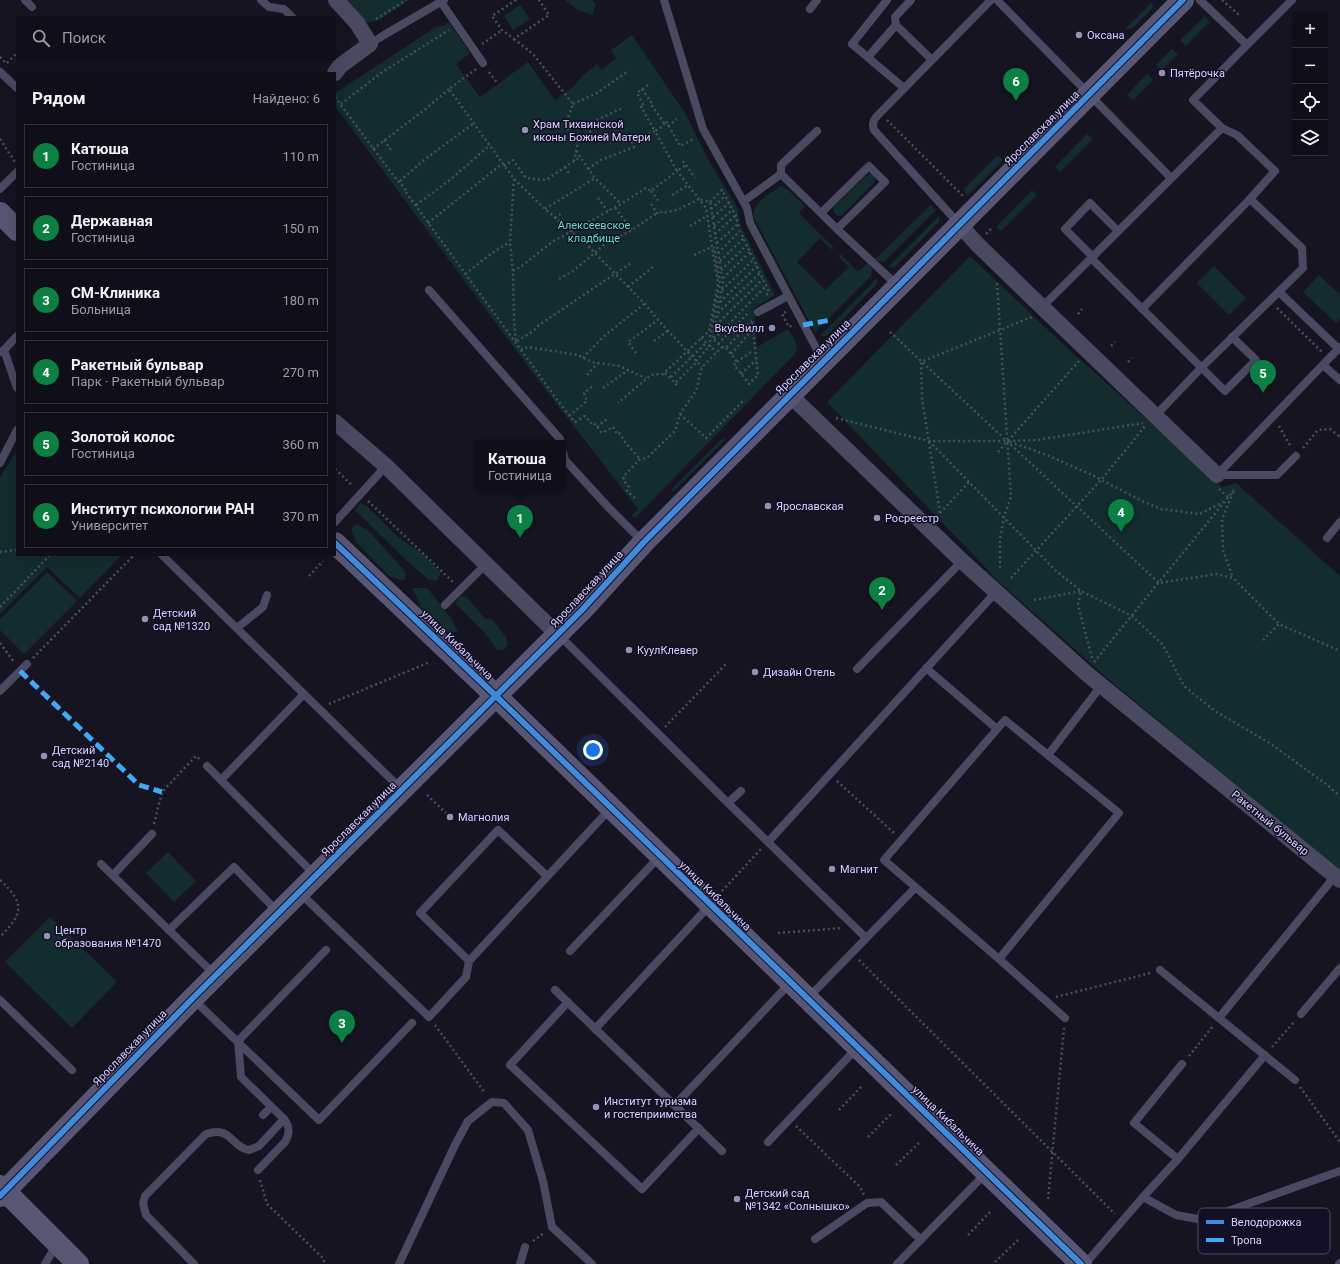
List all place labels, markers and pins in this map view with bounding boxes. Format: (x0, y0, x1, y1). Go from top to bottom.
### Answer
place label: Оксана (1087, 29, 1125, 42)
marker: Оксана (1074, 30, 1084, 40)
place label: Пятёрочка (1170, 67, 1225, 80)
pin: 6 (1003, 68, 1029, 101)
marker: Пятёрочка (1157, 68, 1167, 78)
place label: Храм Тихвинской иконы Божией Матери (533, 118, 651, 144)
marker: Храм Тихвинской иконы Божией Матери (520, 125, 530, 135)
place label: ВкусВилл (714, 322, 764, 335)
marker: ВкусВилл (767, 323, 777, 333)
pin: 5 (1250, 360, 1276, 393)
pin: 4 (1108, 499, 1134, 532)
place label: Ярославская (776, 500, 844, 513)
marker: Ярославская (763, 501, 773, 511)
pin: 1 (507, 505, 533, 538)
place label: Росреестр (885, 512, 939, 525)
marker: Росреестр (872, 513, 882, 523)
pin: 2 (869, 577, 895, 610)
place label: Детский сад №1320 (153, 607, 210, 633)
marker: Детский сад №1320 (140, 614, 150, 624)
place label: КуулКлевер (637, 644, 698, 657)
marker: КуулКлевер (624, 645, 634, 655)
place label: Дизайн Отель (763, 666, 835, 679)
marker: Дизайн Отель (750, 667, 760, 677)
place label: Детский сад №2140 (52, 744, 109, 770)
marker: Детский сад №2140 (39, 751, 49, 761)
place label: Магнолия (458, 811, 509, 824)
marker: Магнолия (445, 812, 455, 822)
place label: Магнит (840, 863, 879, 876)
marker: Магнит (827, 864, 837, 874)
place label: Центр образования №1470 (55, 924, 161, 950)
marker: Центр образования №1470 (42, 931, 52, 941)
pin: 3 (329, 1010, 355, 1043)
place label: Институт туризма и гостеприимства (604, 1095, 697, 1121)
marker: Институт туризма и гостеприимства (591, 1102, 601, 1112)
place label: Детский сад №1342 «Солнышко» (745, 1187, 850, 1213)
marker: Детский сад №1342 «Солнышко» (732, 1194, 742, 1204)

